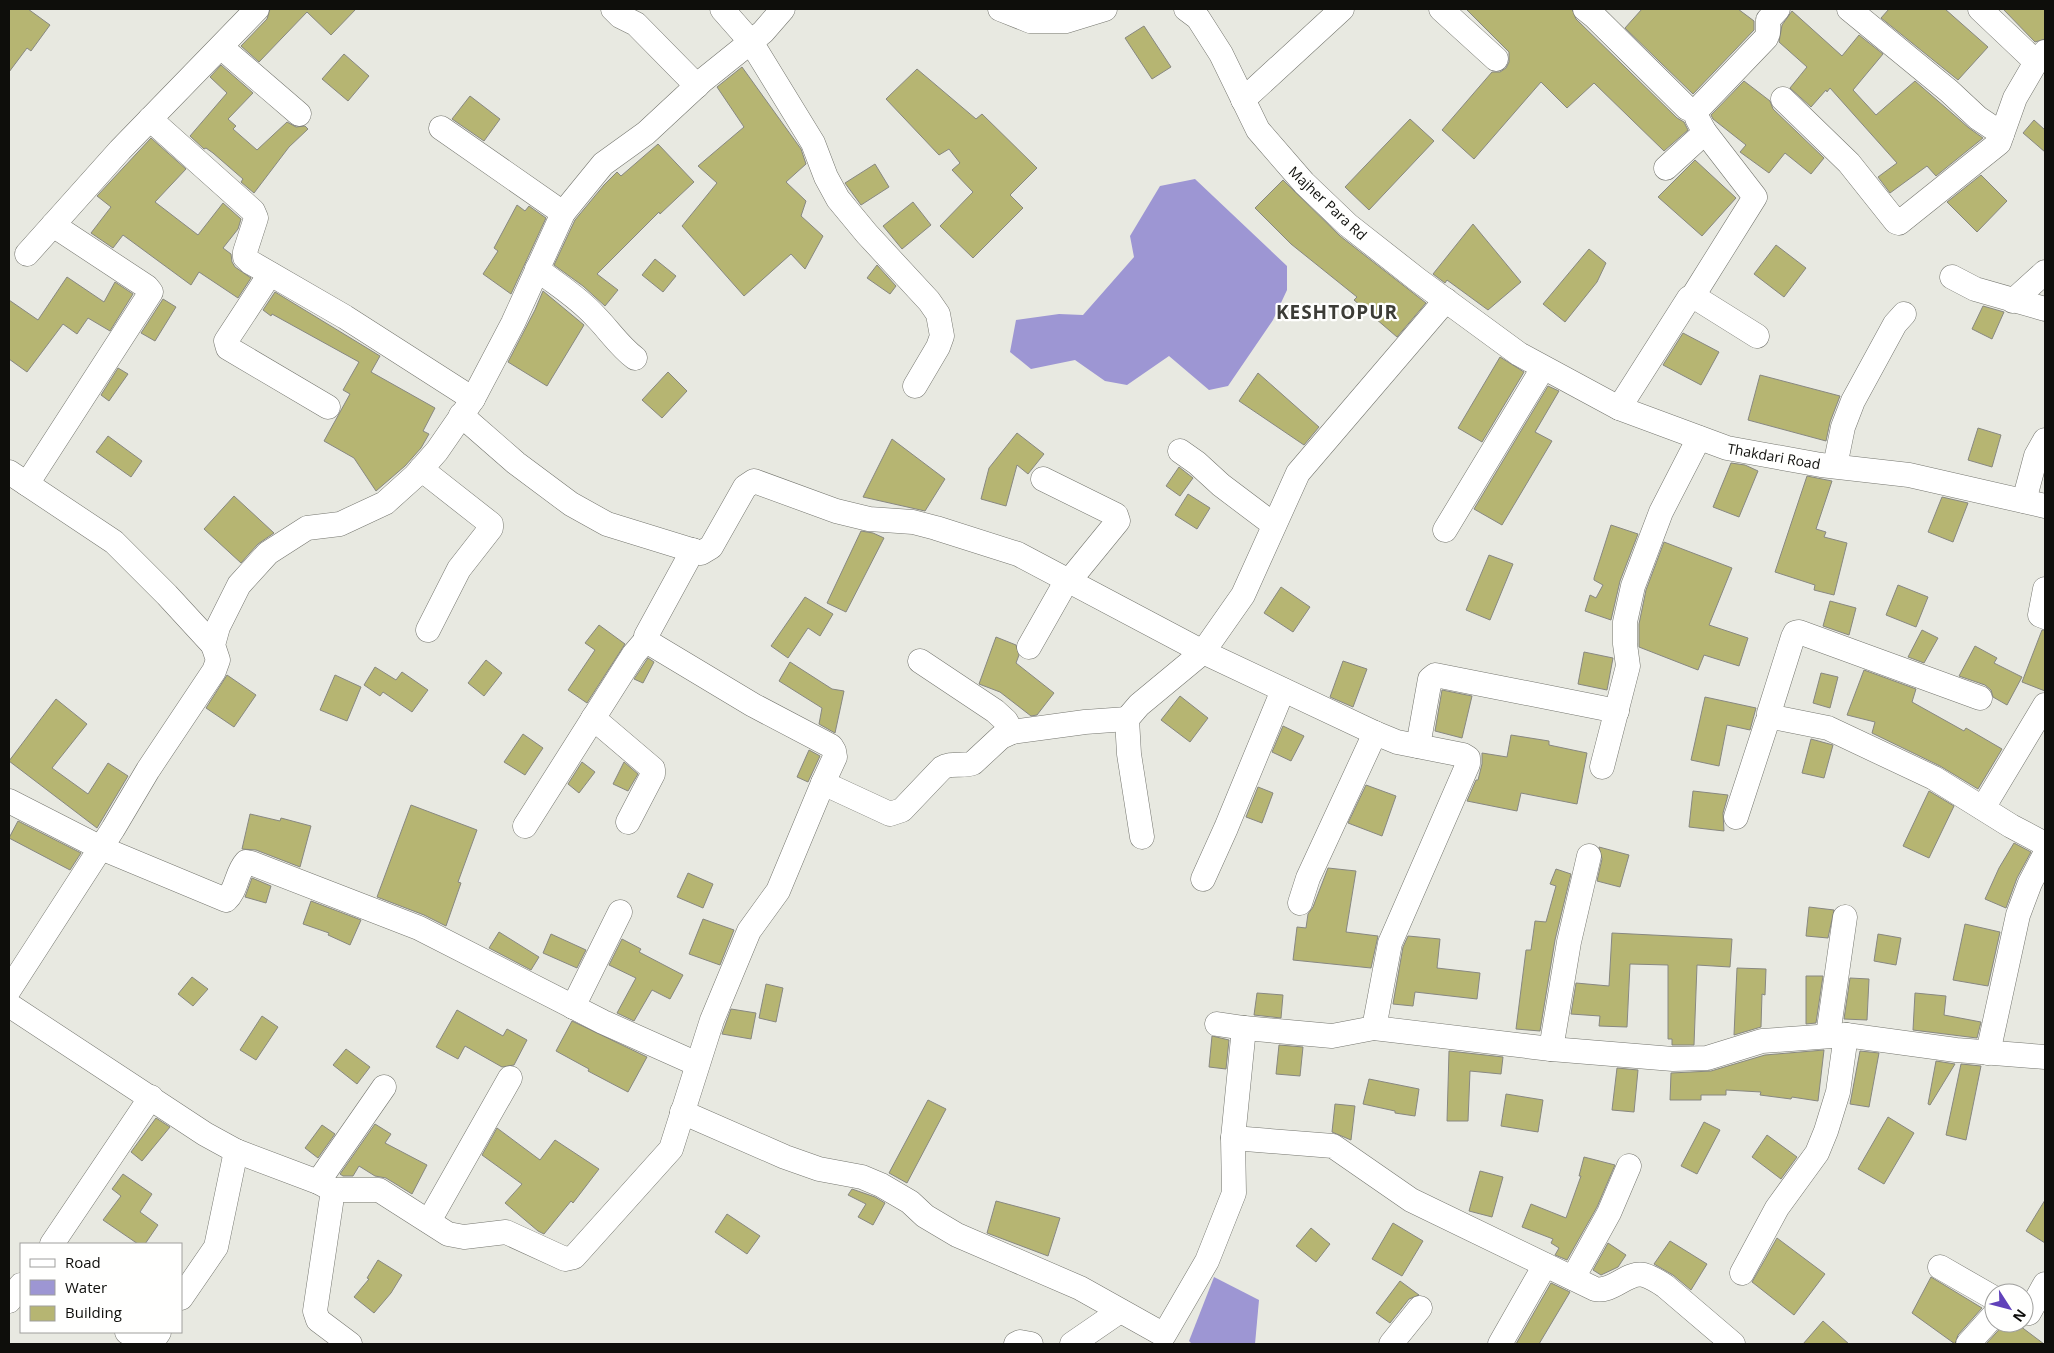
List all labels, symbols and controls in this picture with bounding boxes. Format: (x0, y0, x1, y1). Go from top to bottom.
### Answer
street label: Majher Para Rd (1285, 162, 1371, 244)
district label: KESHTOPUR (1276, 299, 1398, 325)
street label: Thakdari Road (1726, 438, 1822, 474)
legend (20, 1243, 182, 1333)
text: Road (65, 1252, 101, 1272)
text: Water (65, 1277, 107, 1297)
north arrow (1984, 1283, 2034, 1333)
text: Building (65, 1302, 122, 1322)
text: N (2009, 1306, 2031, 1326)

